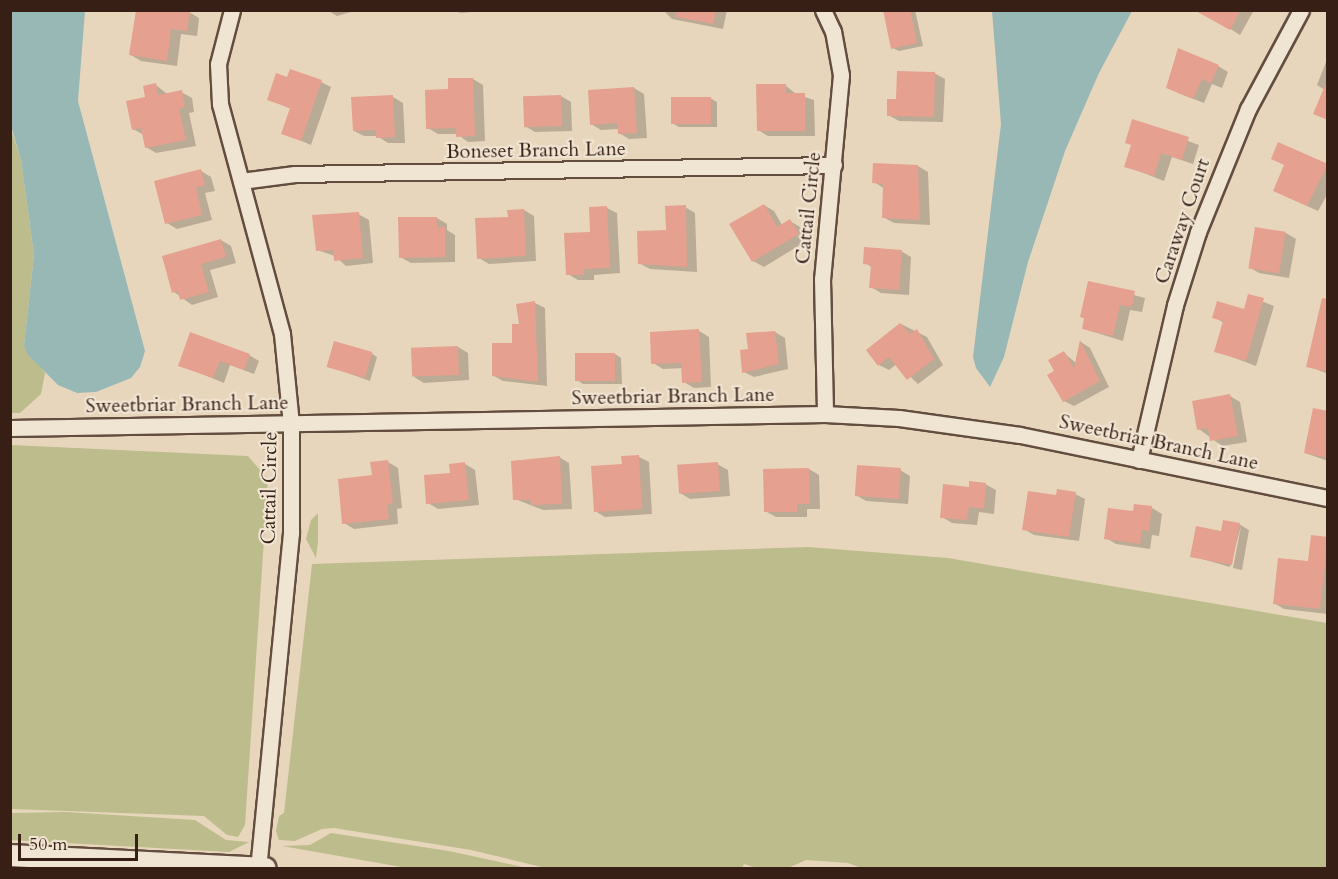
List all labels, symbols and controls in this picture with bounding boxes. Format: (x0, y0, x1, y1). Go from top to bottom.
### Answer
street label: Boneset Branch Lane (446, 136, 626, 164)
street label: Cattail Circle (790, 151, 826, 265)
street label: Caraway Court (1149, 155, 1215, 287)
street label: Sweetbriar Branch Lane (571, 382, 775, 410)
street label: Sweetbriar Branch Lane (85, 390, 289, 418)
street label: Sweetbriar Branch Lane (1057, 409, 1261, 475)
street label: Cattail Circle (256, 431, 282, 545)
scale bar (21, 822, 141, 860)
text: 50 m (29, 832, 68, 857)

